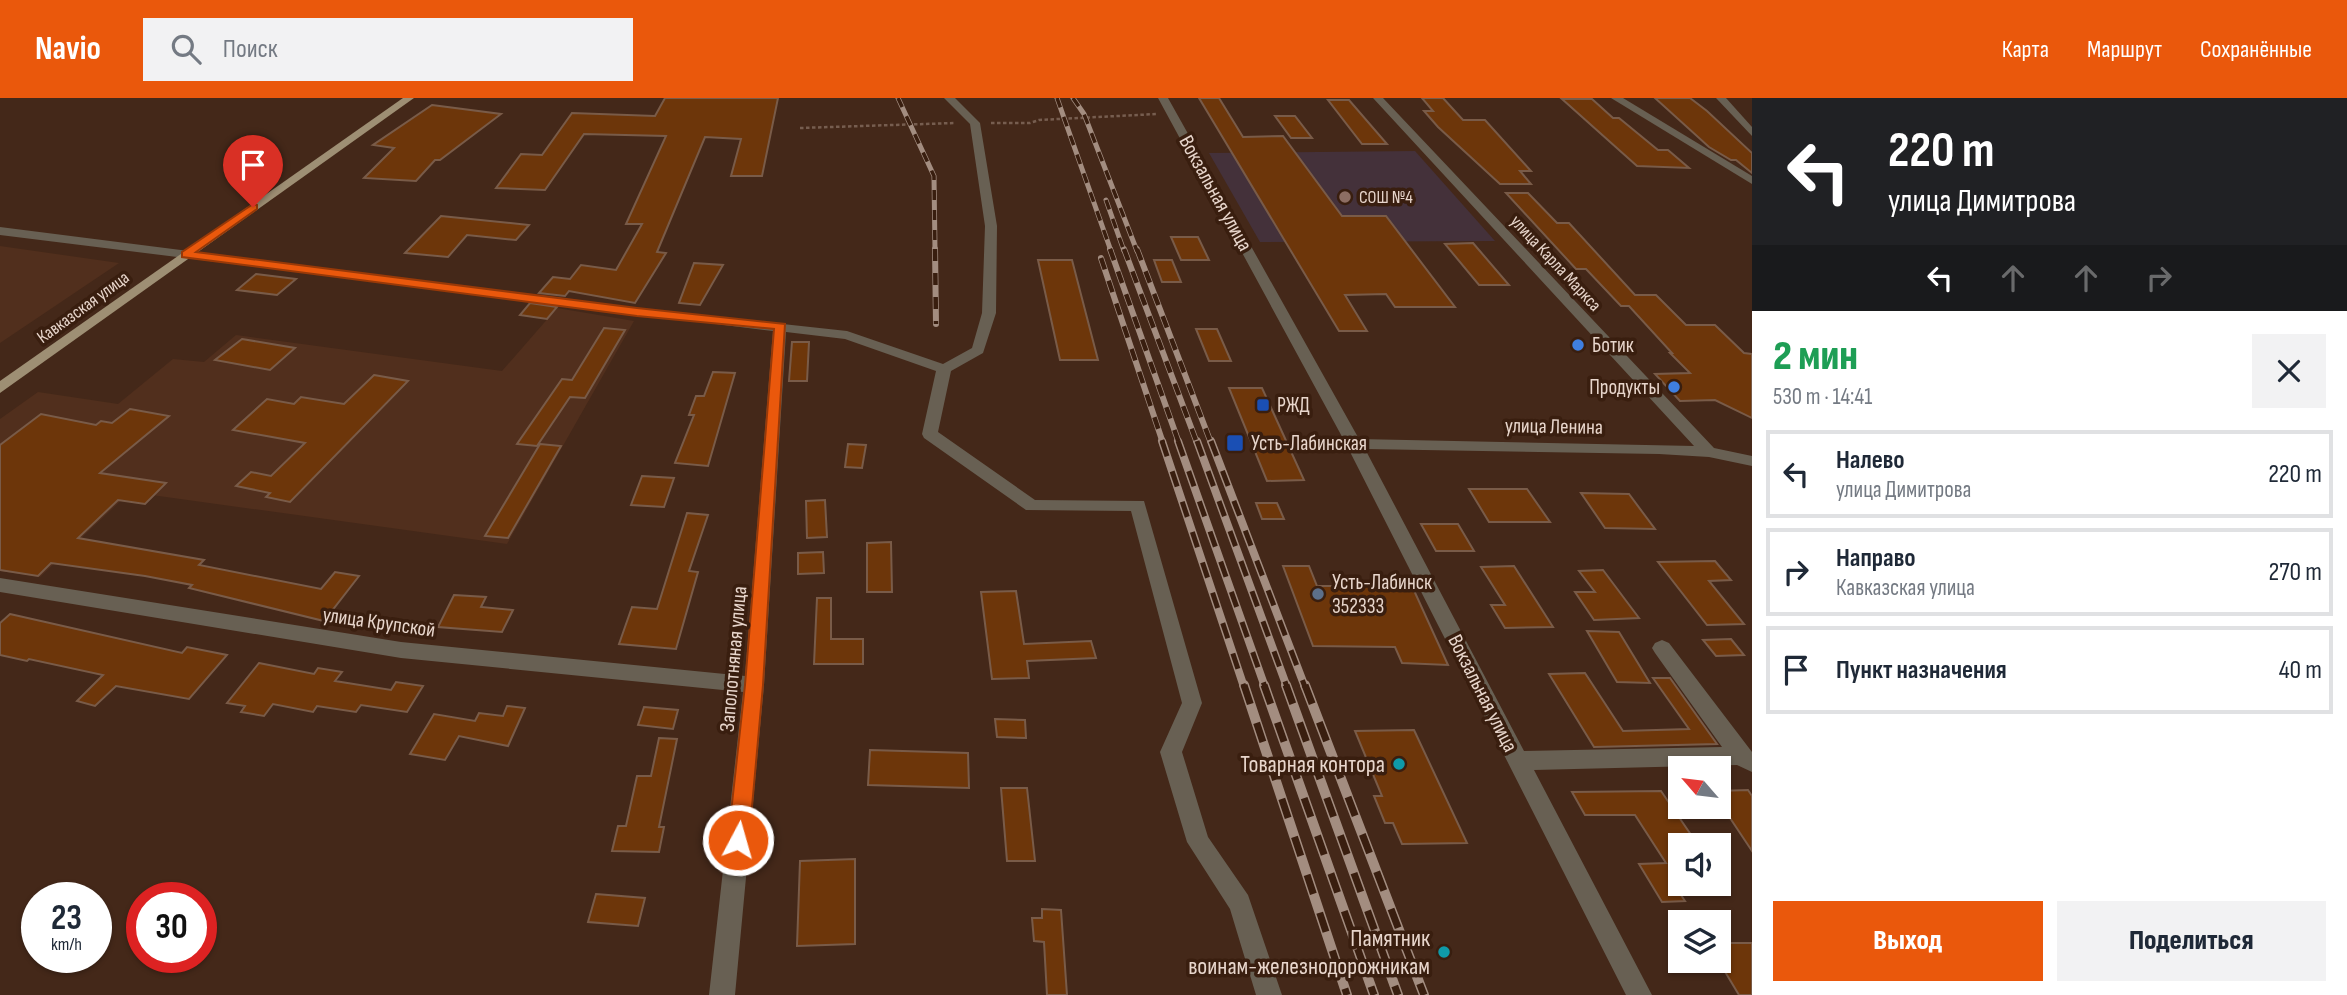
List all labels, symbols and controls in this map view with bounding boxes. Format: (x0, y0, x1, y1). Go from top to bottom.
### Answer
search box (143, 18, 633, 81)
text: Navio (35, 29, 101, 69)
icon: search (167, 30, 205, 68)
text: Поиск (223, 34, 278, 65)
text: Карта (2002, 35, 2049, 64)
text: Маршрут (2087, 35, 2162, 64)
text: Сохранённые (2200, 35, 2312, 64)
text: 220 m (1888, 122, 1994, 181)
icon: left (1773, 126, 1864, 217)
street label: Вокзальная улица (1174, 131, 1258, 255)
pin (223, 135, 283, 207)
icon: arrive (234, 146, 272, 184)
text: улица Димитрова (1888, 182, 2076, 221)
place label: СОШ №4 (1359, 187, 1413, 208)
marker: СОШ №4 (1337, 189, 1353, 205)
street label: улица Карла Маркса (1506, 211, 1606, 316)
icon: left (1921, 259, 1959, 297)
icon: ahead (1994, 259, 2032, 297)
icon: ahead (2067, 259, 2105, 297)
icon: right (2140, 259, 2178, 297)
street label: Кавказская улица (33, 267, 133, 348)
text: 2 мин (1773, 331, 1858, 382)
place label: Ботик (1592, 333, 1634, 358)
button: close (2252, 334, 2326, 408)
marker: Ботик (1570, 337, 1586, 353)
place label: Продукты (1589, 375, 1660, 400)
marker: Продукты (1666, 379, 1682, 395)
text: 530 m · 14:41 (1773, 383, 1872, 411)
place label: РЖД (1277, 393, 1310, 418)
marker: РЖД (1255, 397, 1271, 413)
street label: улица Ленина (1505, 413, 1603, 440)
place label: Усть-Лабинская (1251, 431, 1367, 456)
marker: Усть-Лабинская (1225, 433, 1245, 453)
text: Налево (1836, 445, 1905, 476)
icon: left (1777, 455, 1815, 493)
text: 220 m (2268, 459, 2322, 490)
text: улица Димитрова (1836, 476, 1971, 504)
text: Направо (1836, 543, 1915, 574)
icon: right (1777, 553, 1815, 591)
text: 270 m (2269, 557, 2322, 588)
place label: Усть-Лабинск 352333 (1332, 570, 1432, 619)
text: Кавказская улица (1836, 574, 1975, 602)
street label: Заполотняная улица (715, 585, 752, 733)
marker: Усть-Лабинск 352333 (1310, 586, 1326, 602)
street label: улица Крупской (321, 602, 437, 643)
street label: Вокзальная улица (1442, 630, 1523, 756)
icon: arrive (1777, 651, 1815, 689)
text: Пункт назначения (1836, 655, 2007, 686)
text: 40 m (2279, 655, 2322, 686)
place label: Товарная контора (1240, 750, 1385, 779)
marker: Товарная контора (1391, 756, 1407, 772)
north arrow (1668, 756, 1731, 819)
map controls (1668, 756, 1731, 973)
position arrow (701, 803, 775, 877)
button: sound (1668, 833, 1731, 896)
speed limit sign: 30 (126, 882, 217, 973)
text: 23 (51, 897, 82, 940)
button: Выход (1773, 901, 2043, 981)
button: Поделиться (2057, 901, 2326, 981)
button: layers (1668, 910, 1731, 973)
place label: Памятник воинам-железнодорожникам (1188, 924, 1431, 981)
text: km/h (51, 934, 82, 955)
marker: Памятник воинам-железнодорожникам (1436, 944, 1452, 960)

